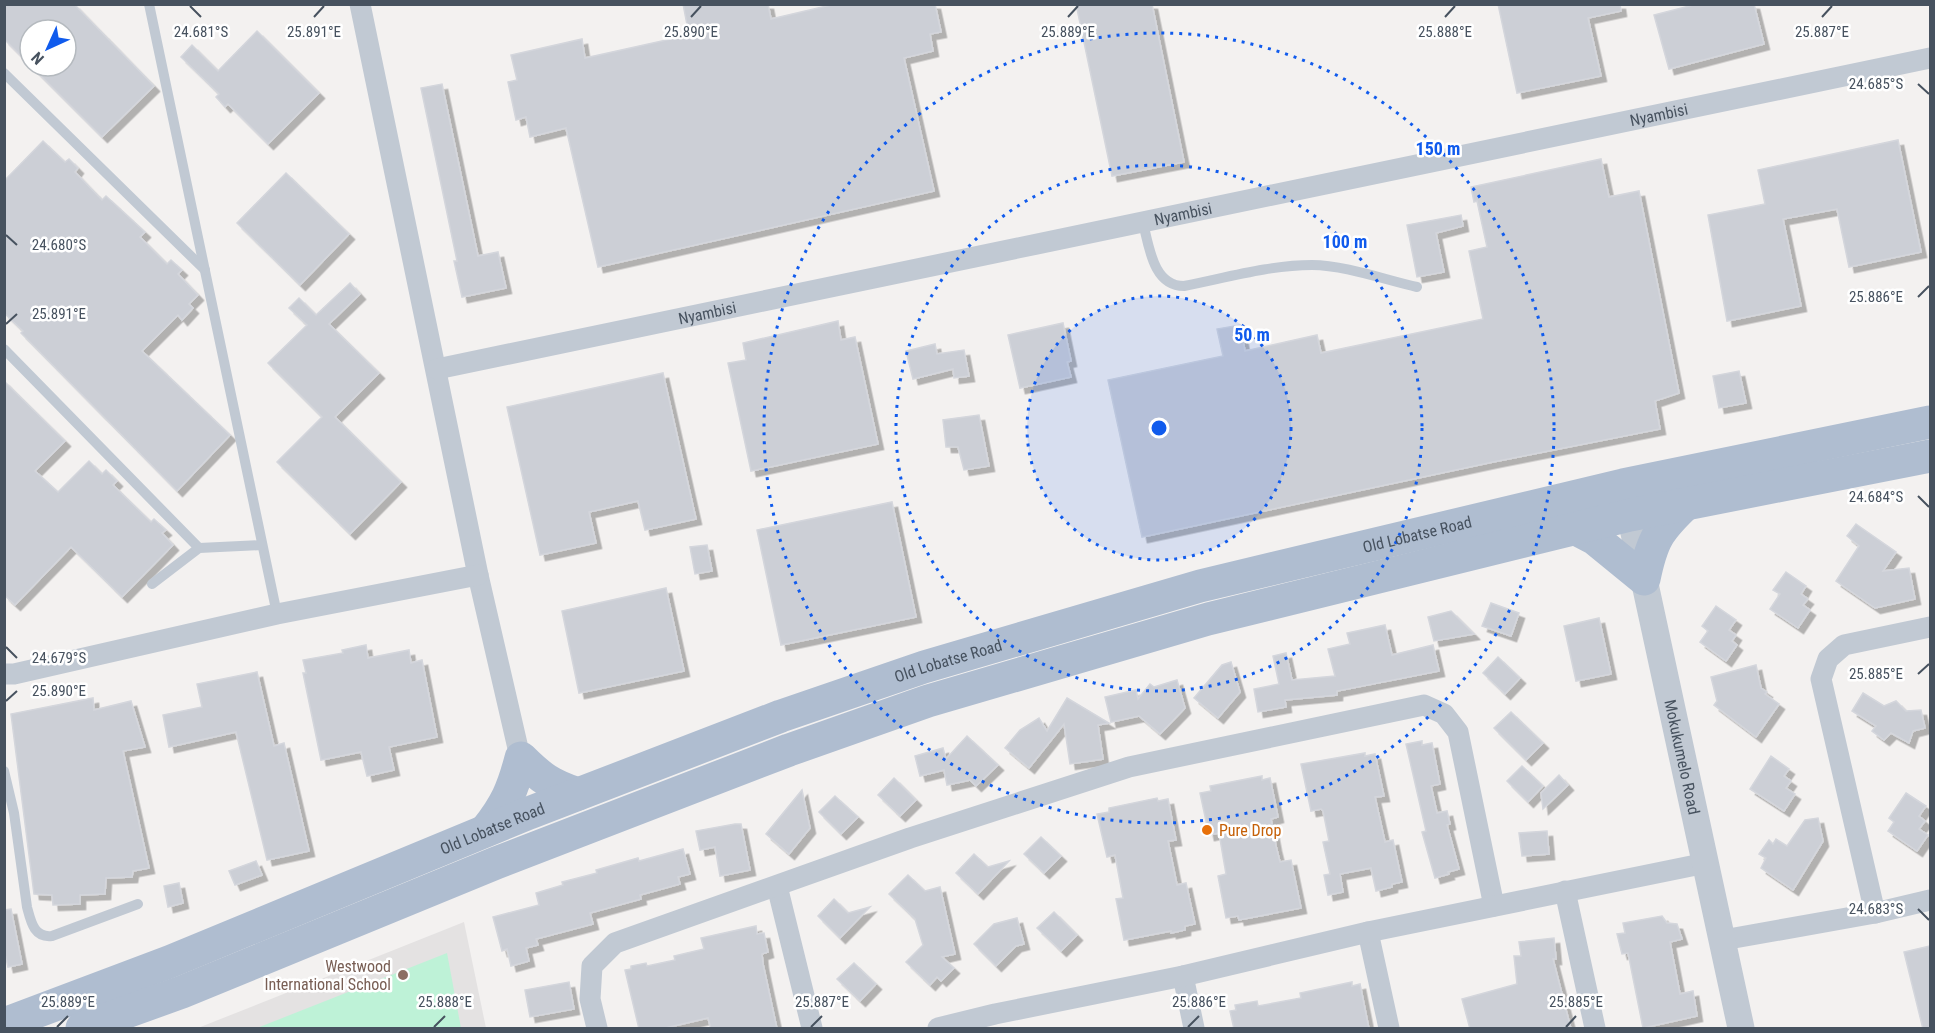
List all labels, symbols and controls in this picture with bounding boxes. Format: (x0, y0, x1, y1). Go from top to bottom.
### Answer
north arrow (18, 18, 78, 78)
text: 24.681°S (174, 23, 228, 41)
text: 25.891°E (287, 23, 341, 41)
text: 25.890°E (664, 23, 718, 41)
text: 25.889°E (1041, 23, 1095, 41)
text: 25.888°E (1418, 23, 1472, 41)
text: 25.887°E (1795, 23, 1849, 41)
text: N (28, 48, 48, 68)
text: 24.685°S (1849, 75, 1903, 93)
street label: Nyambisi (1628, 100, 1690, 130)
text: 150 m (1416, 138, 1460, 159)
street label: Nyambisi (1152, 199, 1214, 229)
text: 100 m (1323, 231, 1367, 252)
text: 24.680°S (32, 236, 86, 254)
text: 25.886°E (1849, 288, 1903, 306)
street label: Nyambisi (677, 298, 738, 328)
text: 25.891°E (32, 305, 86, 323)
text: 50 m (1234, 324, 1270, 345)
centre of rings (1149, 418, 1169, 438)
text: 24.684°S (1849, 488, 1903, 506)
street label: Old Lobatse Road (1361, 512, 1474, 557)
street label: Old Lobatse Road (892, 636, 1004, 686)
text: 24.679°S (32, 649, 86, 667)
text: 25.885°E (1849, 665, 1903, 683)
text: 25.890°E (32, 682, 86, 700)
street label: Mokukumelo Road (1660, 698, 1704, 816)
street label: Old Lobatse Road (437, 799, 547, 859)
place label: Pure Drop (1219, 821, 1281, 840)
marker: Pure Drop (1200, 823, 1214, 837)
text: 24.683°S (1849, 900, 1903, 918)
place label: Westwood International School (264, 957, 391, 994)
marker: Westwood International School (396, 968, 410, 982)
text: 25.889°E (41, 993, 95, 1011)
text: 25.888°E (418, 993, 472, 1011)
text: 25.887°E (795, 993, 849, 1011)
text: 25.886°E (1172, 993, 1226, 1011)
text: 25.885°E (1549, 993, 1603, 1011)

